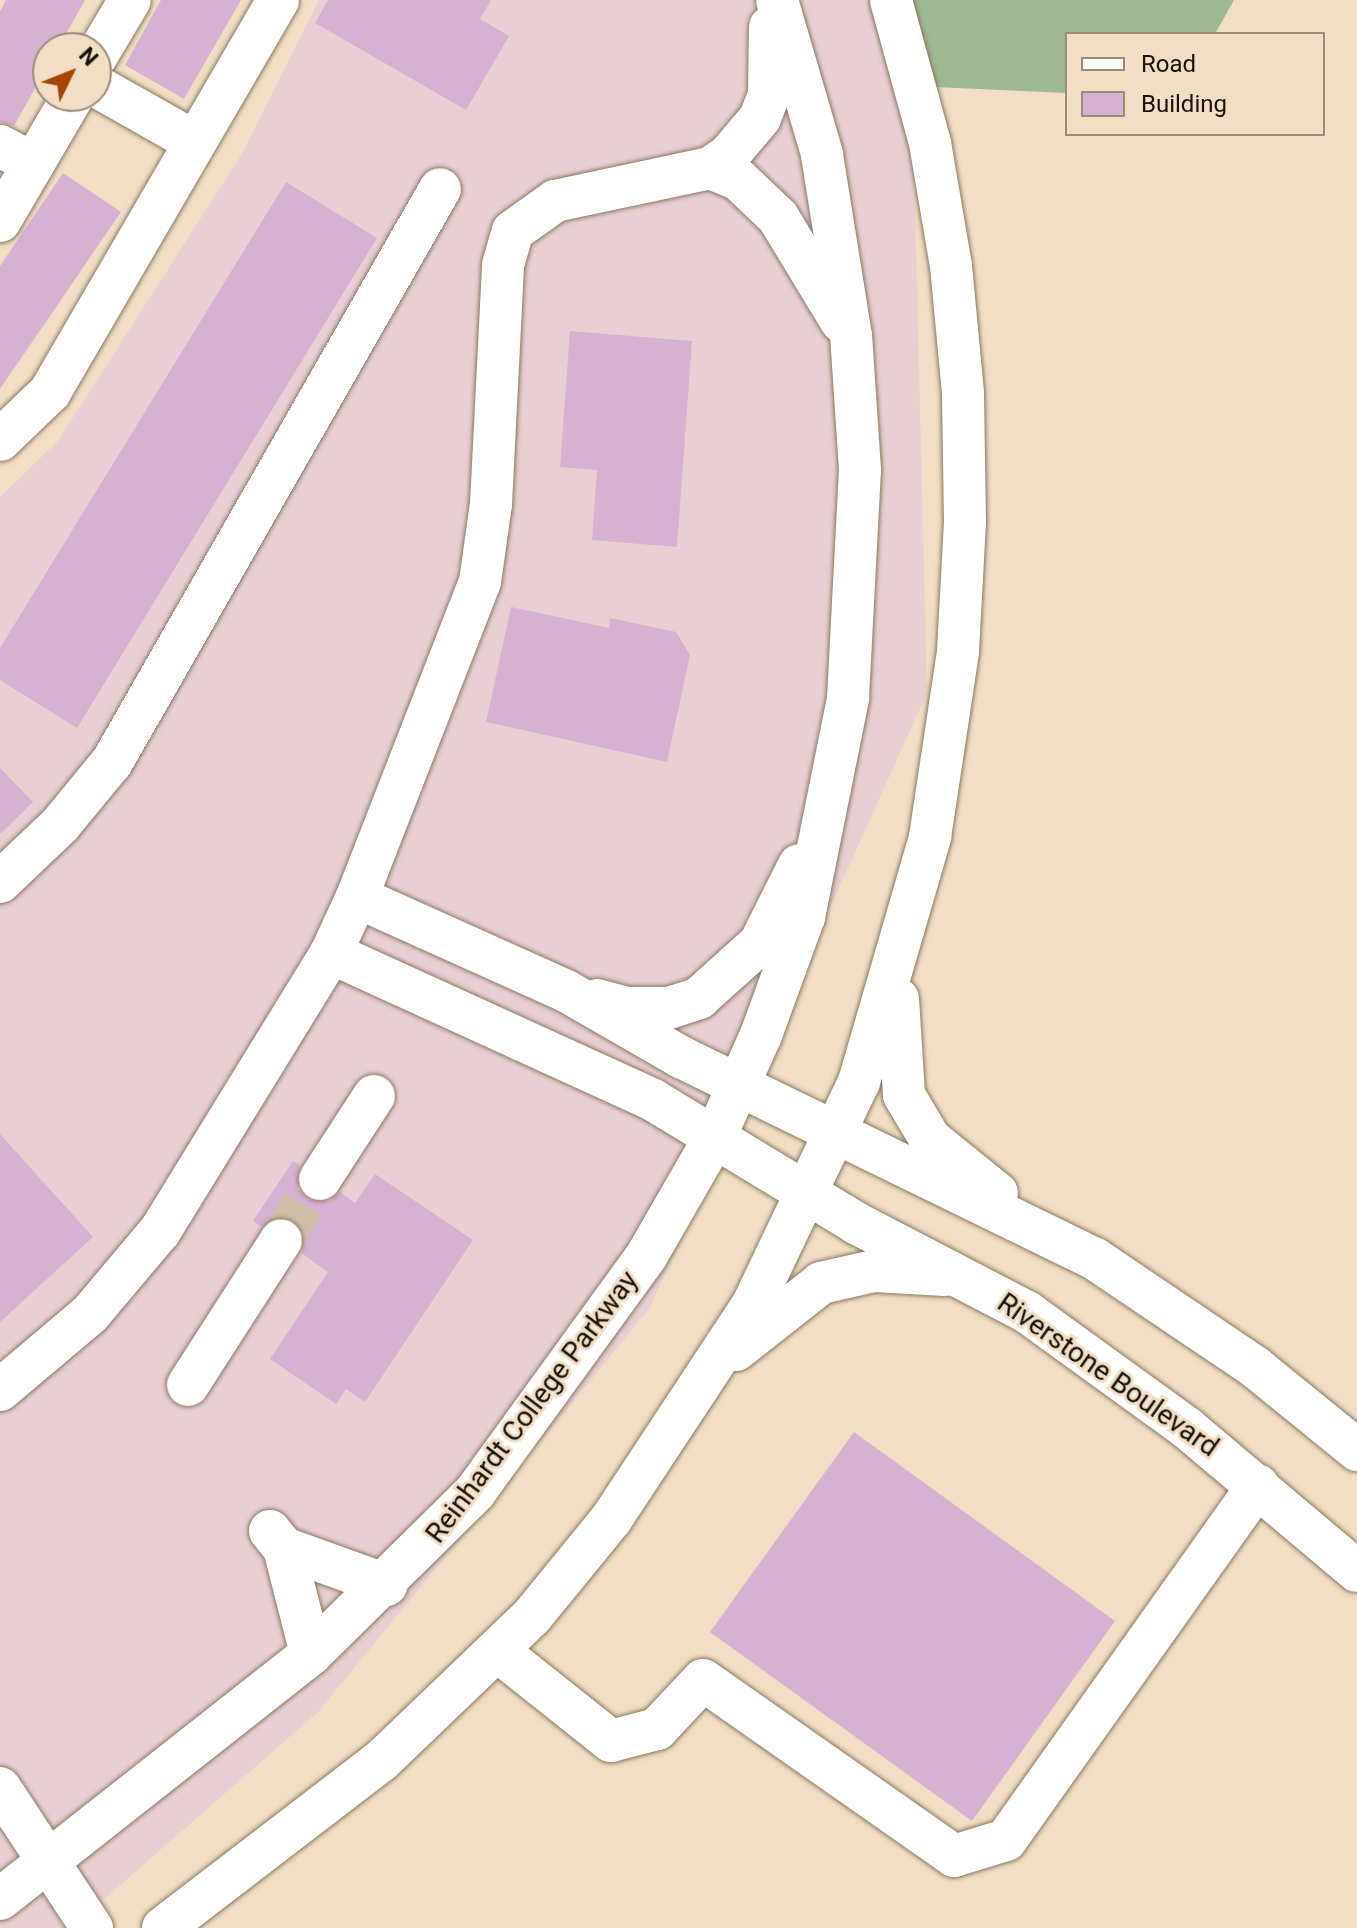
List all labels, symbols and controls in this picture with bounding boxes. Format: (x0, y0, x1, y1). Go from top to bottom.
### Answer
north arrow (32, 32, 112, 112)
legend (1065, 32, 1325, 136)
text: N (74, 42, 103, 71)
text: Road (1141, 50, 1196, 78)
text: Building (1141, 90, 1227, 118)
street label: Reinhardt College Parkway (419, 1264, 645, 1550)
street label: Riverstone Boulevard (991, 1286, 1225, 1464)

